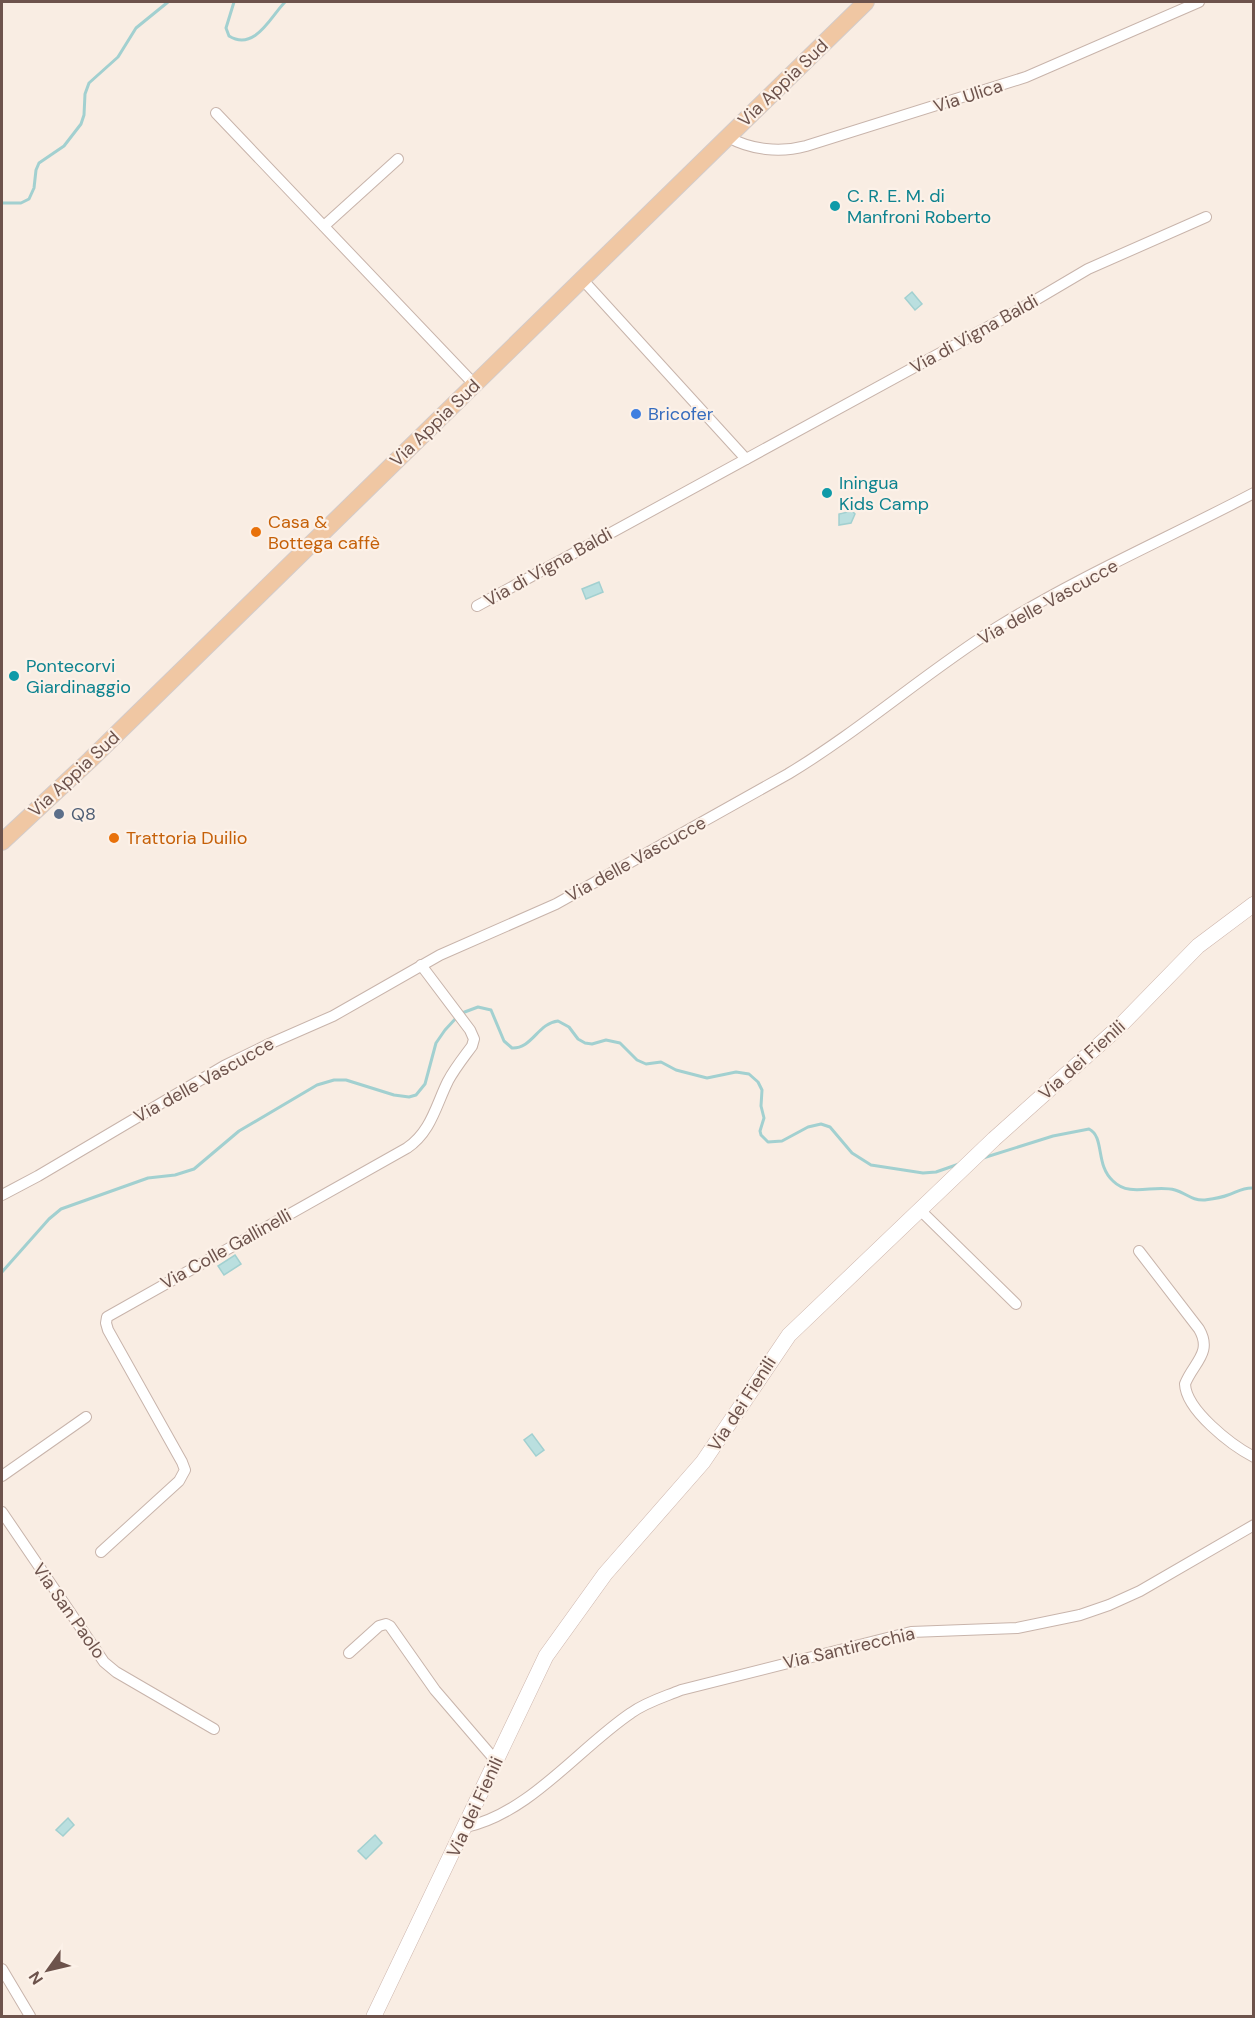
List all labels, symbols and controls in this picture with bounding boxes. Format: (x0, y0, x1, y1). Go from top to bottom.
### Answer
street label: Via Appia Sud (733, 34, 833, 132)
street label: Via Ulica (930, 74, 1006, 118)
place label: C. R. E. M. di Manfroni Roberto (847, 184, 991, 229)
marker: C. R. E. M. di Manfroni Roberto (828, 199, 842, 213)
street label: Via di Vigna Baldi (906, 289, 1042, 379)
street label: Via Appia Sud (385, 374, 485, 472)
place label: Bricofer (648, 402, 714, 426)
marker: Bricofer (629, 407, 643, 421)
place label: Iningua Kids Camp (839, 471, 929, 516)
marker: Iningua Kids Camp (820, 486, 834, 500)
place label: Casa & Bottega caffè (268, 510, 380, 555)
street label: Via di Vigna Baldi (480, 522, 616, 612)
marker: Casa & Bottega caffè (249, 525, 263, 539)
street label: Via delle Vascucce (974, 554, 1122, 650)
place label: Pontecorvi Giardinaggio (26, 654, 131, 699)
marker: Pontecorvi Giardinaggio (7, 669, 21, 683)
street label: Via Appia Sud (23, 726, 125, 822)
place label: Q8 (71, 802, 96, 826)
marker: Q8 (52, 807, 66, 821)
street label: Via delle Vascucce (562, 811, 710, 907)
place label: Trattoria Duilio (126, 826, 247, 850)
marker: Trattoria Duilio (107, 831, 121, 845)
street label: Via dei Fienili (1034, 1015, 1130, 1105)
street label: Via delle Vascucce (130, 1032, 278, 1128)
street label: Via Colle Gallinelli (156, 1203, 296, 1295)
street label: Via dei Fienili (702, 1352, 782, 1456)
street label: Via San Paolo (27, 1558, 111, 1664)
street label: Via Santirecchia (781, 1621, 917, 1675)
street label: Via dei Fienili (441, 1753, 509, 1861)
north arrow (18, 1940, 78, 2000)
text: N (24, 1967, 48, 1989)

